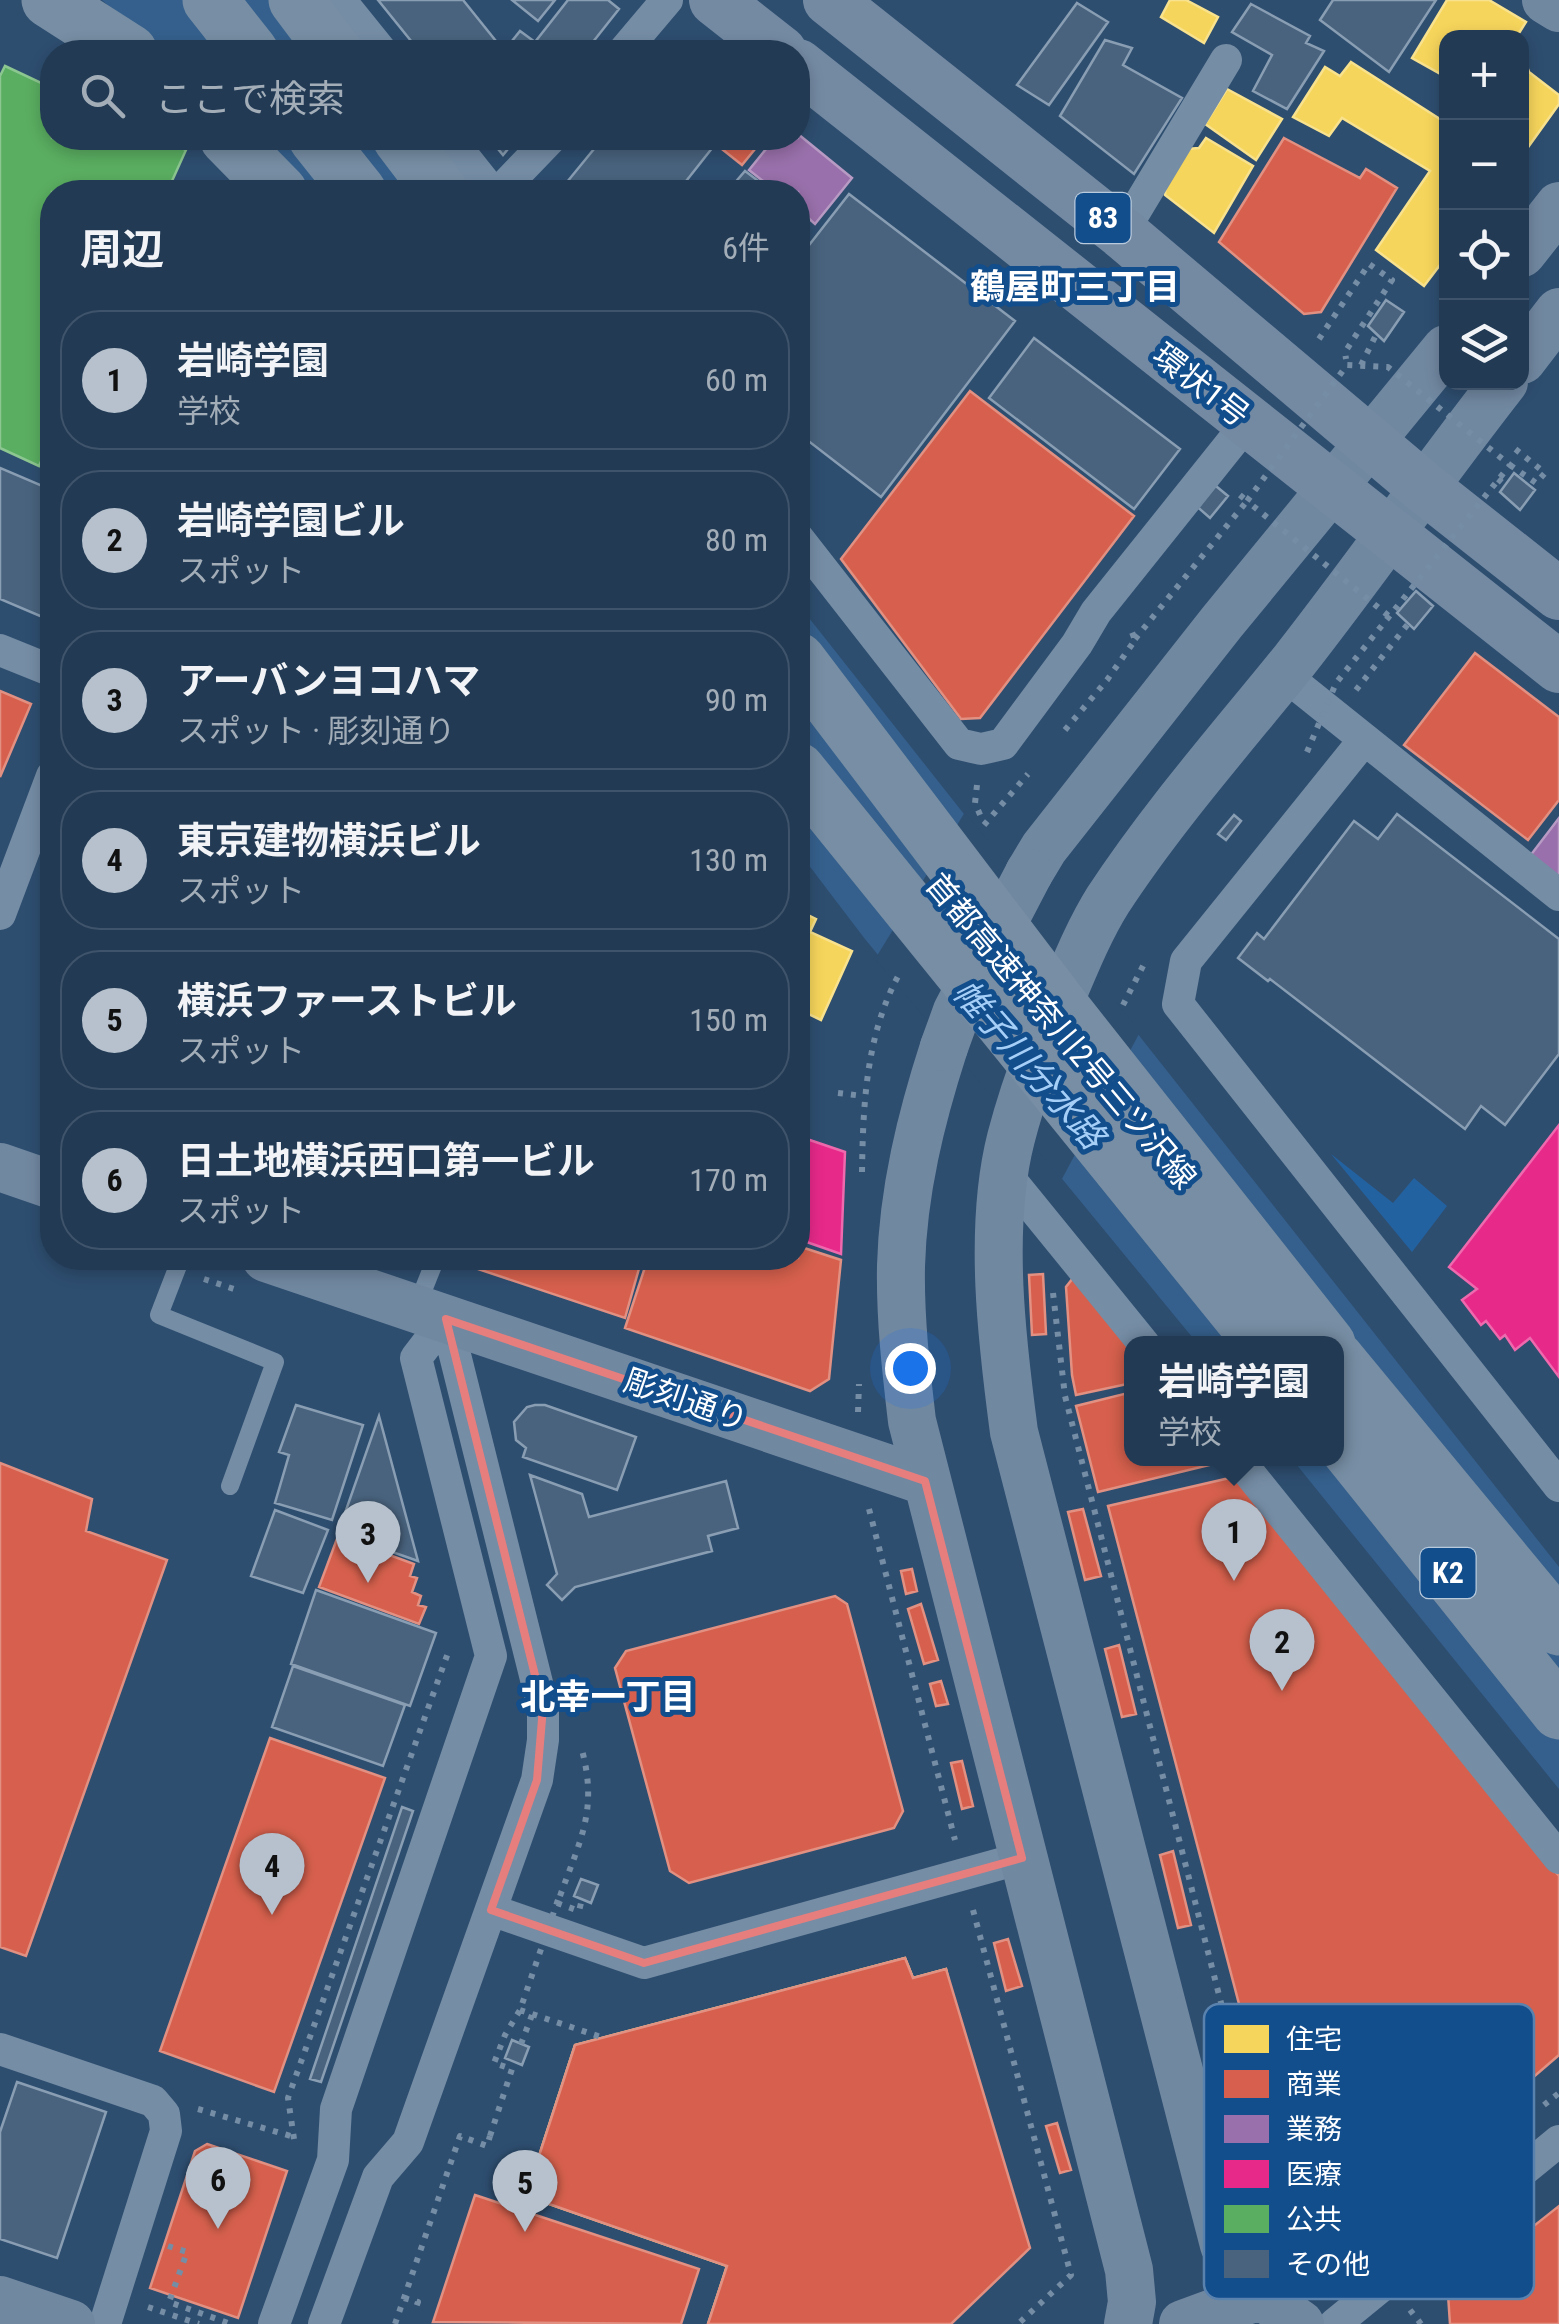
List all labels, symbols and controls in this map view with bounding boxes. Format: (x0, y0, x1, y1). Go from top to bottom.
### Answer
map controls (1439, 30, 1529, 390)
button: + (1439, 30, 1529, 120)
search box (40, 40, 810, 150)
icon: search (75, 68, 130, 123)
text: ここで検索 (155, 77, 345, 121)
button: − (1439, 120, 1529, 210)
road number: 83 (1076, 193, 1130, 243)
button: locate (1439, 210, 1529, 300)
text: 周辺 (80, 225, 164, 274)
text: 6件 (722, 229, 770, 267)
district label: 鶴屋町三丁目 (970, 267, 1180, 308)
button: layers (1439, 300, 1529, 390)
street label: 環状1号 (1145, 336, 1257, 434)
text: 岩崎学園 (177, 339, 329, 383)
text: 1 (106, 361, 123, 399)
text: 60 m (705, 361, 768, 399)
text: 学校 (177, 392, 241, 430)
text: 岩崎学園ビル (177, 499, 405, 543)
text: 2 (106, 521, 123, 559)
text: 80 m (705, 521, 768, 559)
text: スポット (177, 552, 305, 590)
text: アーバンヨコハマ (177, 659, 480, 703)
text: 3 (106, 681, 123, 719)
text: 90 m (705, 681, 768, 719)
text: スポット · 彫刻通り (177, 712, 456, 750)
text: 東京建物横浜ビル (177, 819, 481, 863)
text: 4 (106, 841, 123, 879)
text: 130 m (689, 841, 768, 879)
street label: 首都高速神奈川2号三ツ沢線 (918, 866, 1204, 1196)
text: スポット (177, 872, 305, 910)
water label: 帷子川分水路 (944, 972, 1115, 1159)
text: 横浜ファーストビル (177, 979, 517, 1023)
text: 5 (106, 1001, 123, 1039)
text: 150 m (689, 1001, 768, 1039)
text: スポット (177, 1032, 305, 1070)
text: 日土地横浜西口第一ビル (177, 1139, 595, 1183)
text: 6 (106, 1161, 123, 1199)
text: 170 m (689, 1161, 768, 1199)
text: スポット (177, 1192, 305, 1230)
popup (1124, 1336, 1344, 1466)
your location (885, 1343, 936, 1394)
text: 岩崎学園 (1158, 1360, 1310, 1404)
street label: 彫刻通り (619, 1361, 753, 1439)
text: 学校 (1158, 1413, 1222, 1451)
pin: 1 (1202, 1498, 1266, 1581)
pin: 3 (336, 1500, 400, 1583)
road number: K2 (1420, 1548, 1476, 1598)
pin: 2 (1250, 1608, 1314, 1691)
district label: 北幸一丁目 (520, 1677, 696, 1718)
pin: 4 (240, 1832, 304, 1915)
legend (1204, 2004, 1534, 2299)
text: 住宅 (1286, 2023, 1342, 2056)
text: 商業 (1286, 2068, 1342, 2101)
text: 業務 (1286, 2113, 1342, 2146)
pin: 6 (186, 2146, 250, 2229)
pin: 5 (492, 2150, 558, 2232)
text: 医療 (1286, 2158, 1342, 2191)
text: 公共 (1286, 2203, 1342, 2236)
text: その他 (1286, 2248, 1370, 2281)

